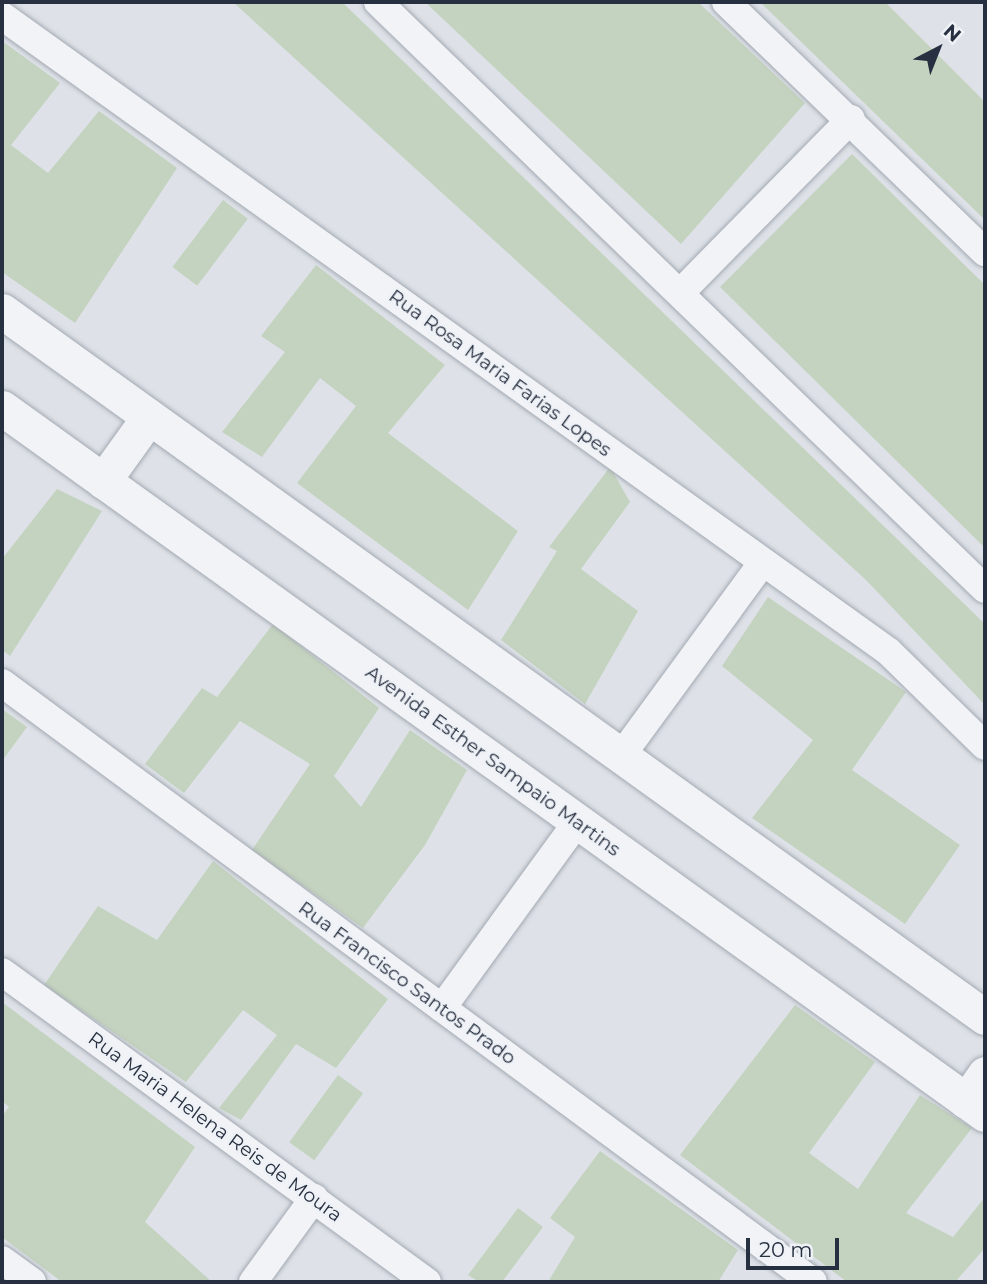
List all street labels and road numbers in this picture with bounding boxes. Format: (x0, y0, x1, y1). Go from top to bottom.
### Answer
street label: Rua Rosa Maria Farias Lopes (384, 285, 616, 461)
street label: Avenida Esther Sampaio Martins (361, 661, 625, 861)
street label: Rua Francisco Santos Prado (294, 896, 520, 1070)
street label: Rua Maria Helena Reis de Moura (84, 1027, 346, 1227)

